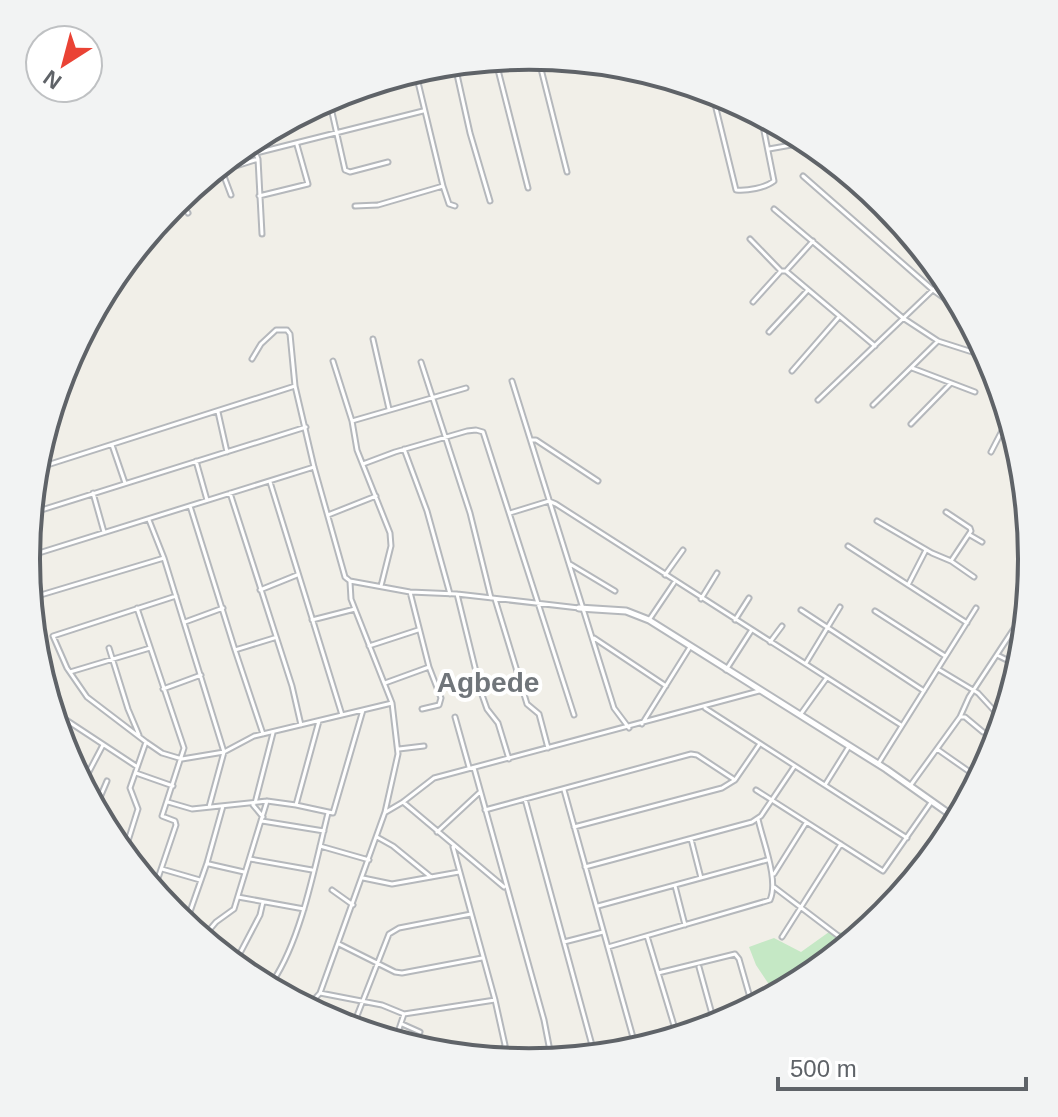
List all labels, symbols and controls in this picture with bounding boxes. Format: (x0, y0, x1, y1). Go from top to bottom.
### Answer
north arrow (24, 24, 104, 104)
text: N (39, 65, 66, 95)
district label: Agbede (437, 667, 539, 698)
scale bar (778, 1041, 1026, 1091)
text: 500 m (790, 1055, 857, 1082)

